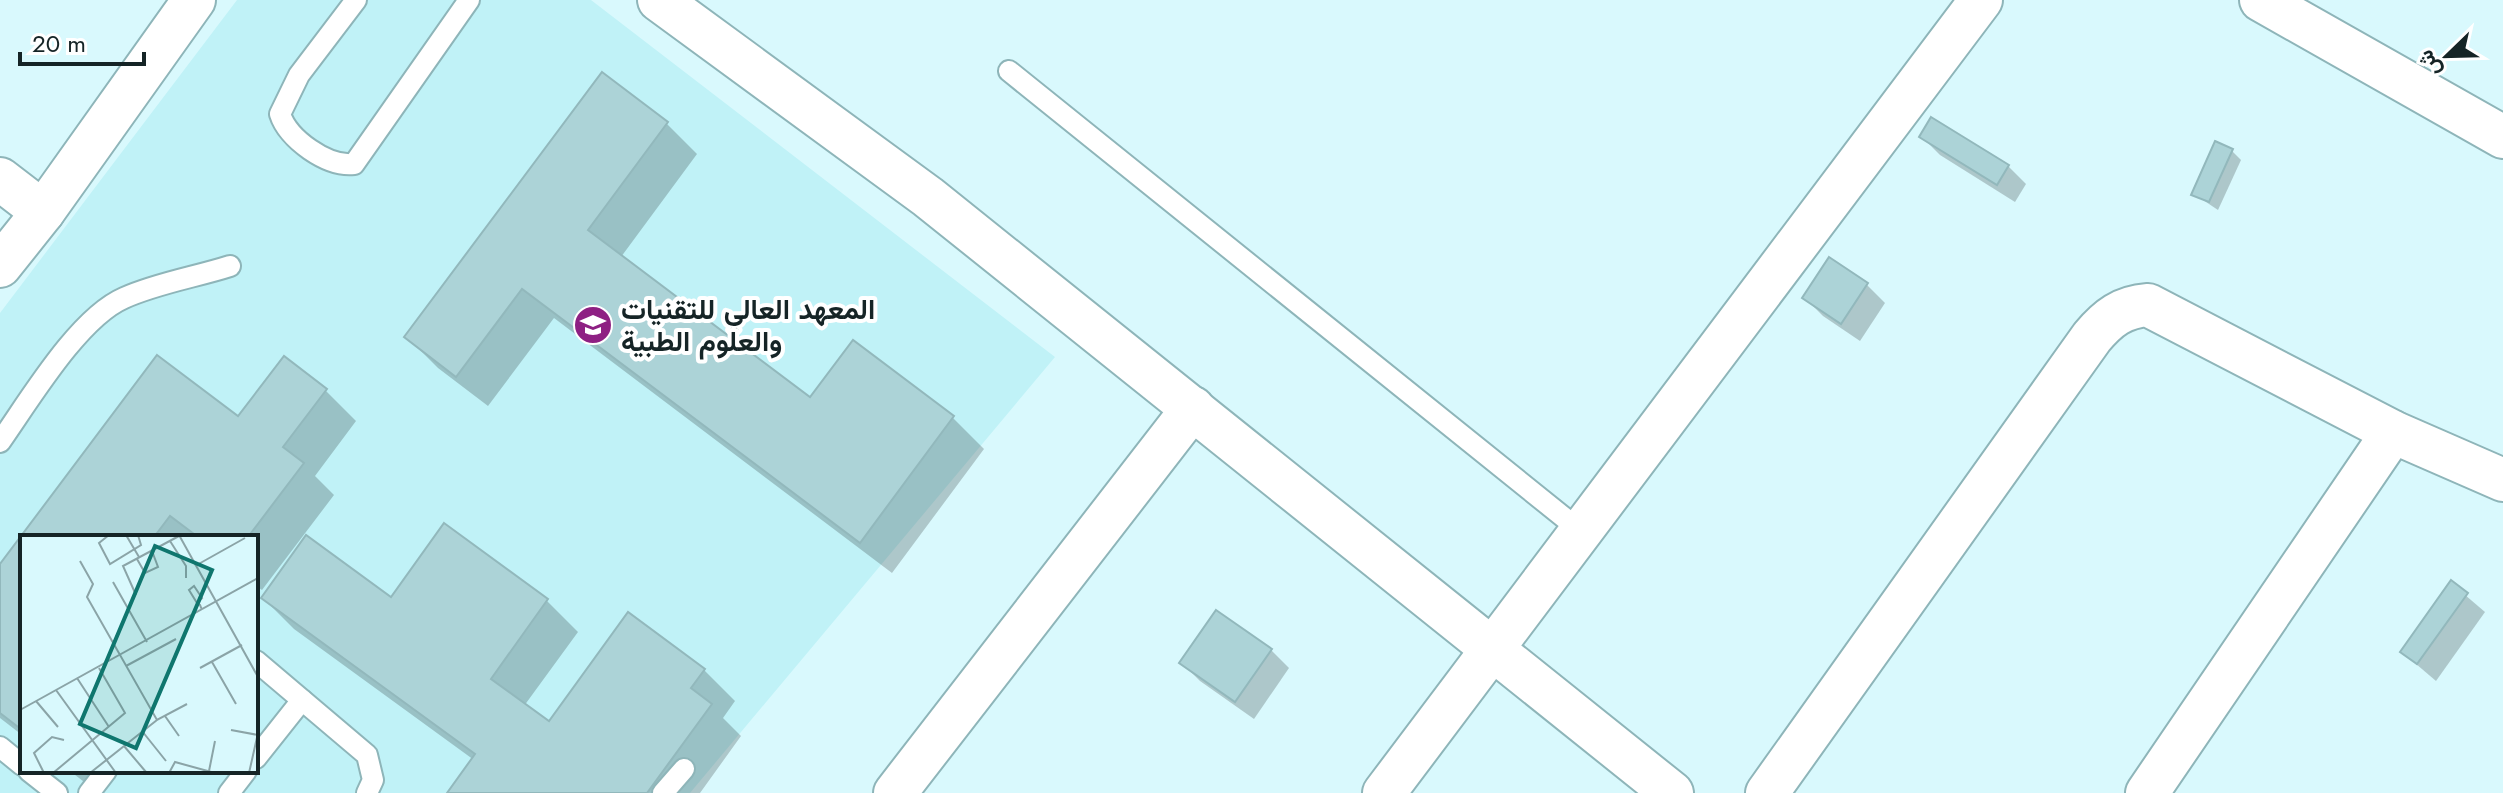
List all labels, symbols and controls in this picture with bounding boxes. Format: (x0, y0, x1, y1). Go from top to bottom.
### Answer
scale bar (20, 16, 144, 66)
north arrow (2407, 16, 2487, 96)
text: 20 m (32, 26, 86, 61)
text: ش (2409, 45, 2448, 82)
place label: المعهد العالي للتقنيات والعلوم الطبية (621, 289, 875, 362)
school or university icon: المعهد العالي للتقنيات والعلوم الطبية (572, 304, 614, 346)
inset map (20, 535, 258, 773)

